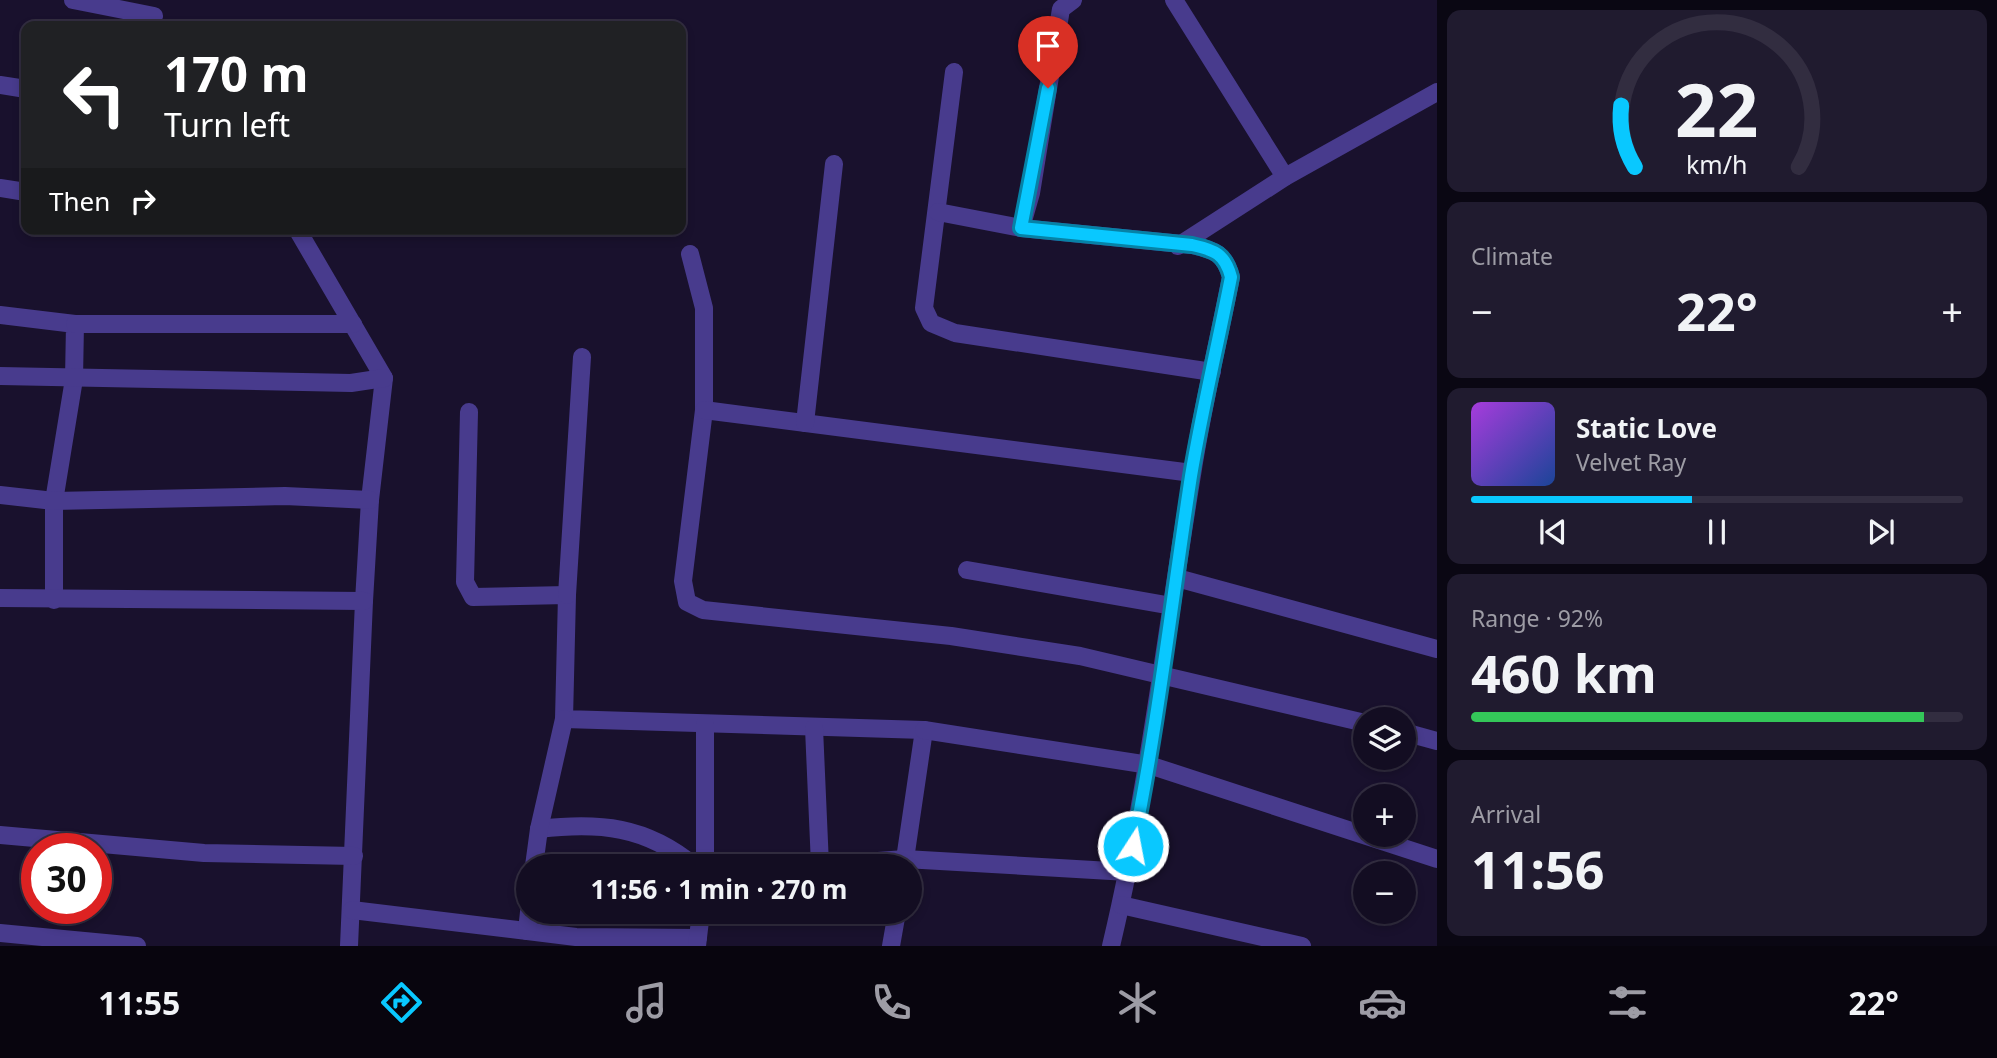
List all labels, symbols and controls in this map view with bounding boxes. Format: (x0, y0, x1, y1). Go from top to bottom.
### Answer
pin (1018, 16, 1078, 88)
icon: arrive (1029, 27, 1067, 65)
text: 170 m (164, 40, 309, 106)
icon: left (49, 49, 140, 140)
text: 22 (1675, 59, 1759, 158)
text: Turn left (164, 103, 290, 146)
text: km/h (1686, 147, 1748, 181)
icon: right (124, 182, 162, 220)
text: Then (49, 183, 110, 219)
text: Climate (1471, 240, 1553, 272)
text: 22° (1676, 275, 1758, 346)
text: − (1471, 285, 1493, 337)
text: + (1941, 285, 1963, 337)
text: Static Love (1576, 410, 1717, 446)
text: Velvet Ray (1576, 446, 1686, 478)
icon: previous (1534, 513, 1572, 551)
icon: pause (1698, 513, 1736, 551)
icon: next (1862, 513, 1900, 551)
text: Range · 92% (1471, 602, 1603, 634)
text: 460 km (1471, 637, 1657, 708)
map controls (1353, 707, 1416, 924)
button: layers (1353, 707, 1416, 770)
button: + (1353, 784, 1416, 847)
text: Arrival (1471, 798, 1541, 830)
position arrow (1096, 809, 1170, 883)
speed limit sign: 30 (21, 833, 112, 924)
text: 11:56 (1471, 833, 1605, 904)
button: − (1353, 861, 1416, 924)
text: 11:56 · 1 min · 270 m (591, 871, 847, 907)
icon: directions (377, 978, 426, 1027)
icon: music (622, 978, 671, 1027)
icon: phone (867, 978, 916, 1027)
icon: climate (1113, 978, 1162, 1027)
icon: car (1358, 978, 1407, 1027)
icon: filters (1603, 978, 1652, 1027)
text: 11:55 (98, 981, 180, 1024)
text: 22° (1849, 981, 1899, 1024)

